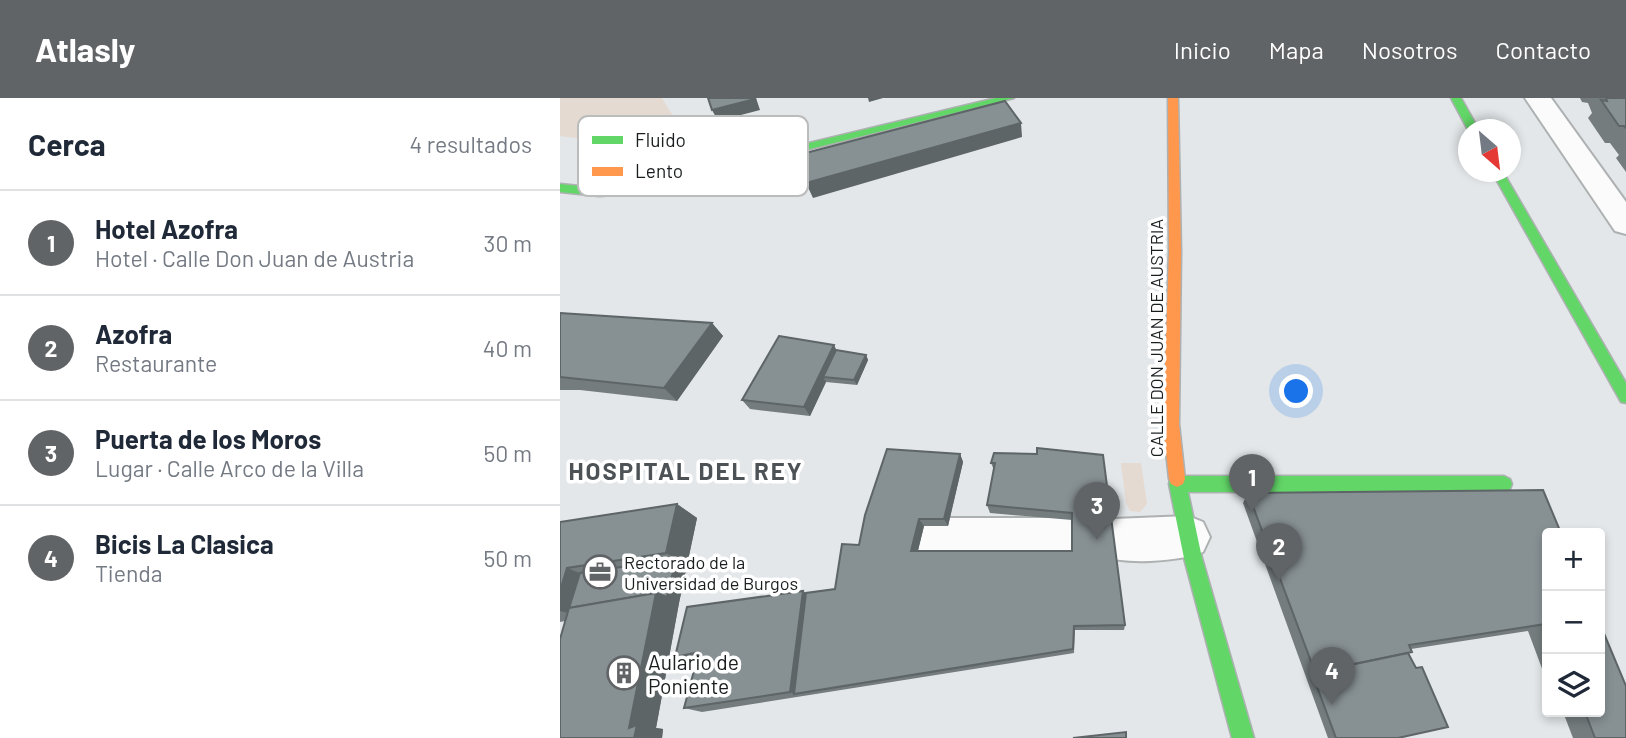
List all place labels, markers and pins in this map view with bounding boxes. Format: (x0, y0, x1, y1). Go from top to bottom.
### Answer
pin: 1 (1229, 454, 1275, 512)
pin: 3 (1074, 482, 1120, 540)
pin: 2 (1256, 523, 1302, 581)
place label: Rectorado de la Universidad de Burgos (624, 551, 798, 594)
office icon: Rectorado de la Universidad de Burgos (581, 553, 619, 591)
pin: 4 (1309, 647, 1355, 705)
place label: Aulario de Poniente (648, 649, 739, 698)
building icon: Aulario de Poniente (605, 654, 643, 692)

